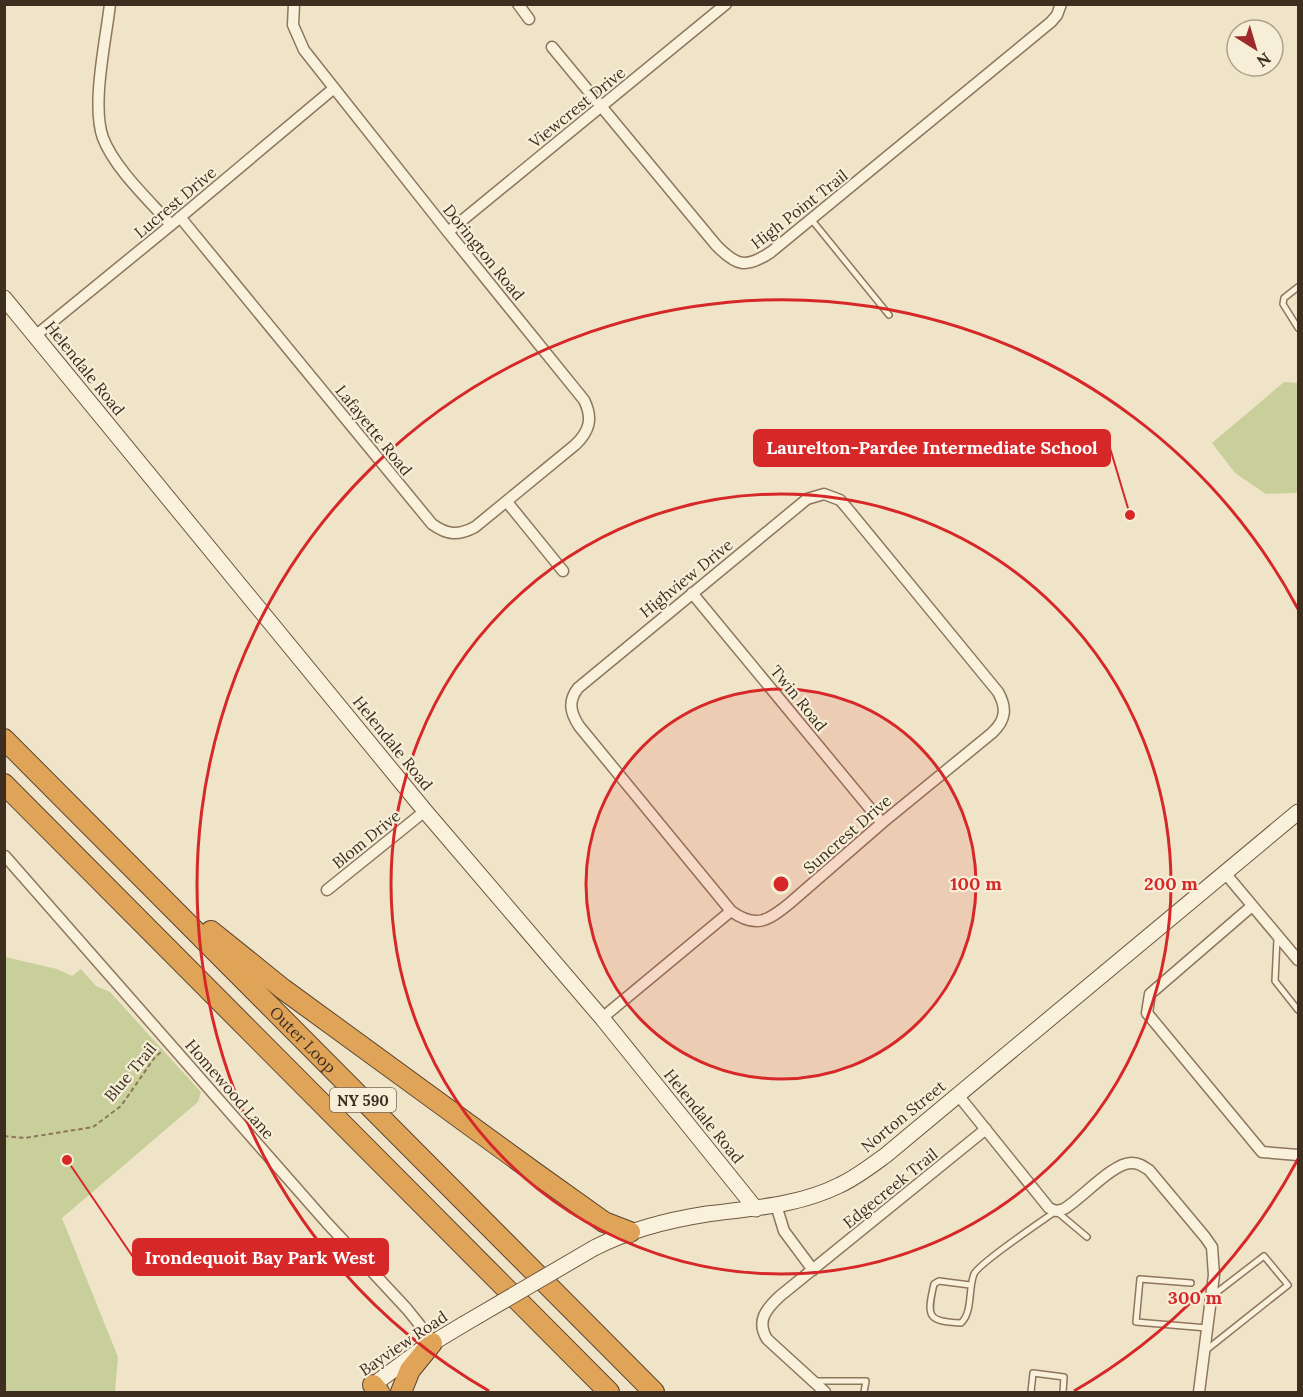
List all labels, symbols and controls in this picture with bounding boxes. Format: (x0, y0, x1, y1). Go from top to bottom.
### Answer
north arrow (1225, 18, 1285, 78)
text: N (1253, 48, 1275, 72)
street label: Viewcrest Drive (524, 62, 629, 152)
street label: Lucrest Drive (130, 162, 220, 242)
street label: High Point Trail (747, 165, 851, 253)
street label: Dorington Road (439, 200, 529, 304)
street label: Helendale Road (41, 317, 129, 420)
street label: Lafayette Road (331, 381, 417, 480)
callout: Laurelton-Pardee Intermediate School (754, 430, 1110, 466)
text: Laurelton-Pardee Intermediate School (766, 436, 1098, 459)
street label: Highview Drive (635, 534, 737, 622)
street label: Twin Road (766, 661, 832, 735)
street label: Helendale Road (349, 692, 437, 795)
street label: Suncrest Drive (799, 790, 895, 878)
street label: Blom Drive (328, 805, 404, 873)
text: 100 m (950, 872, 1002, 895)
text: 200 m (1144, 872, 1198, 895)
centre of rings (771, 874, 791, 894)
street label: Outer Loop (266, 1002, 341, 1077)
street label: Homewood Lane (181, 1035, 279, 1143)
street label: Blue Trail (100, 1039, 160, 1105)
street label: Helendale Road (660, 1065, 748, 1168)
street label: Norton Street (857, 1075, 950, 1156)
road number: NY 590 (330, 1088, 396, 1112)
street label: Edgecreek Trail (839, 1144, 941, 1232)
callout: Irondequoit Bay Park West (133, 1239, 388, 1275)
text: Irondequoit Bay Park West (145, 1246, 376, 1269)
text: 300 m (1168, 1286, 1223, 1309)
street label: Bayview Road (355, 1306, 451, 1380)

